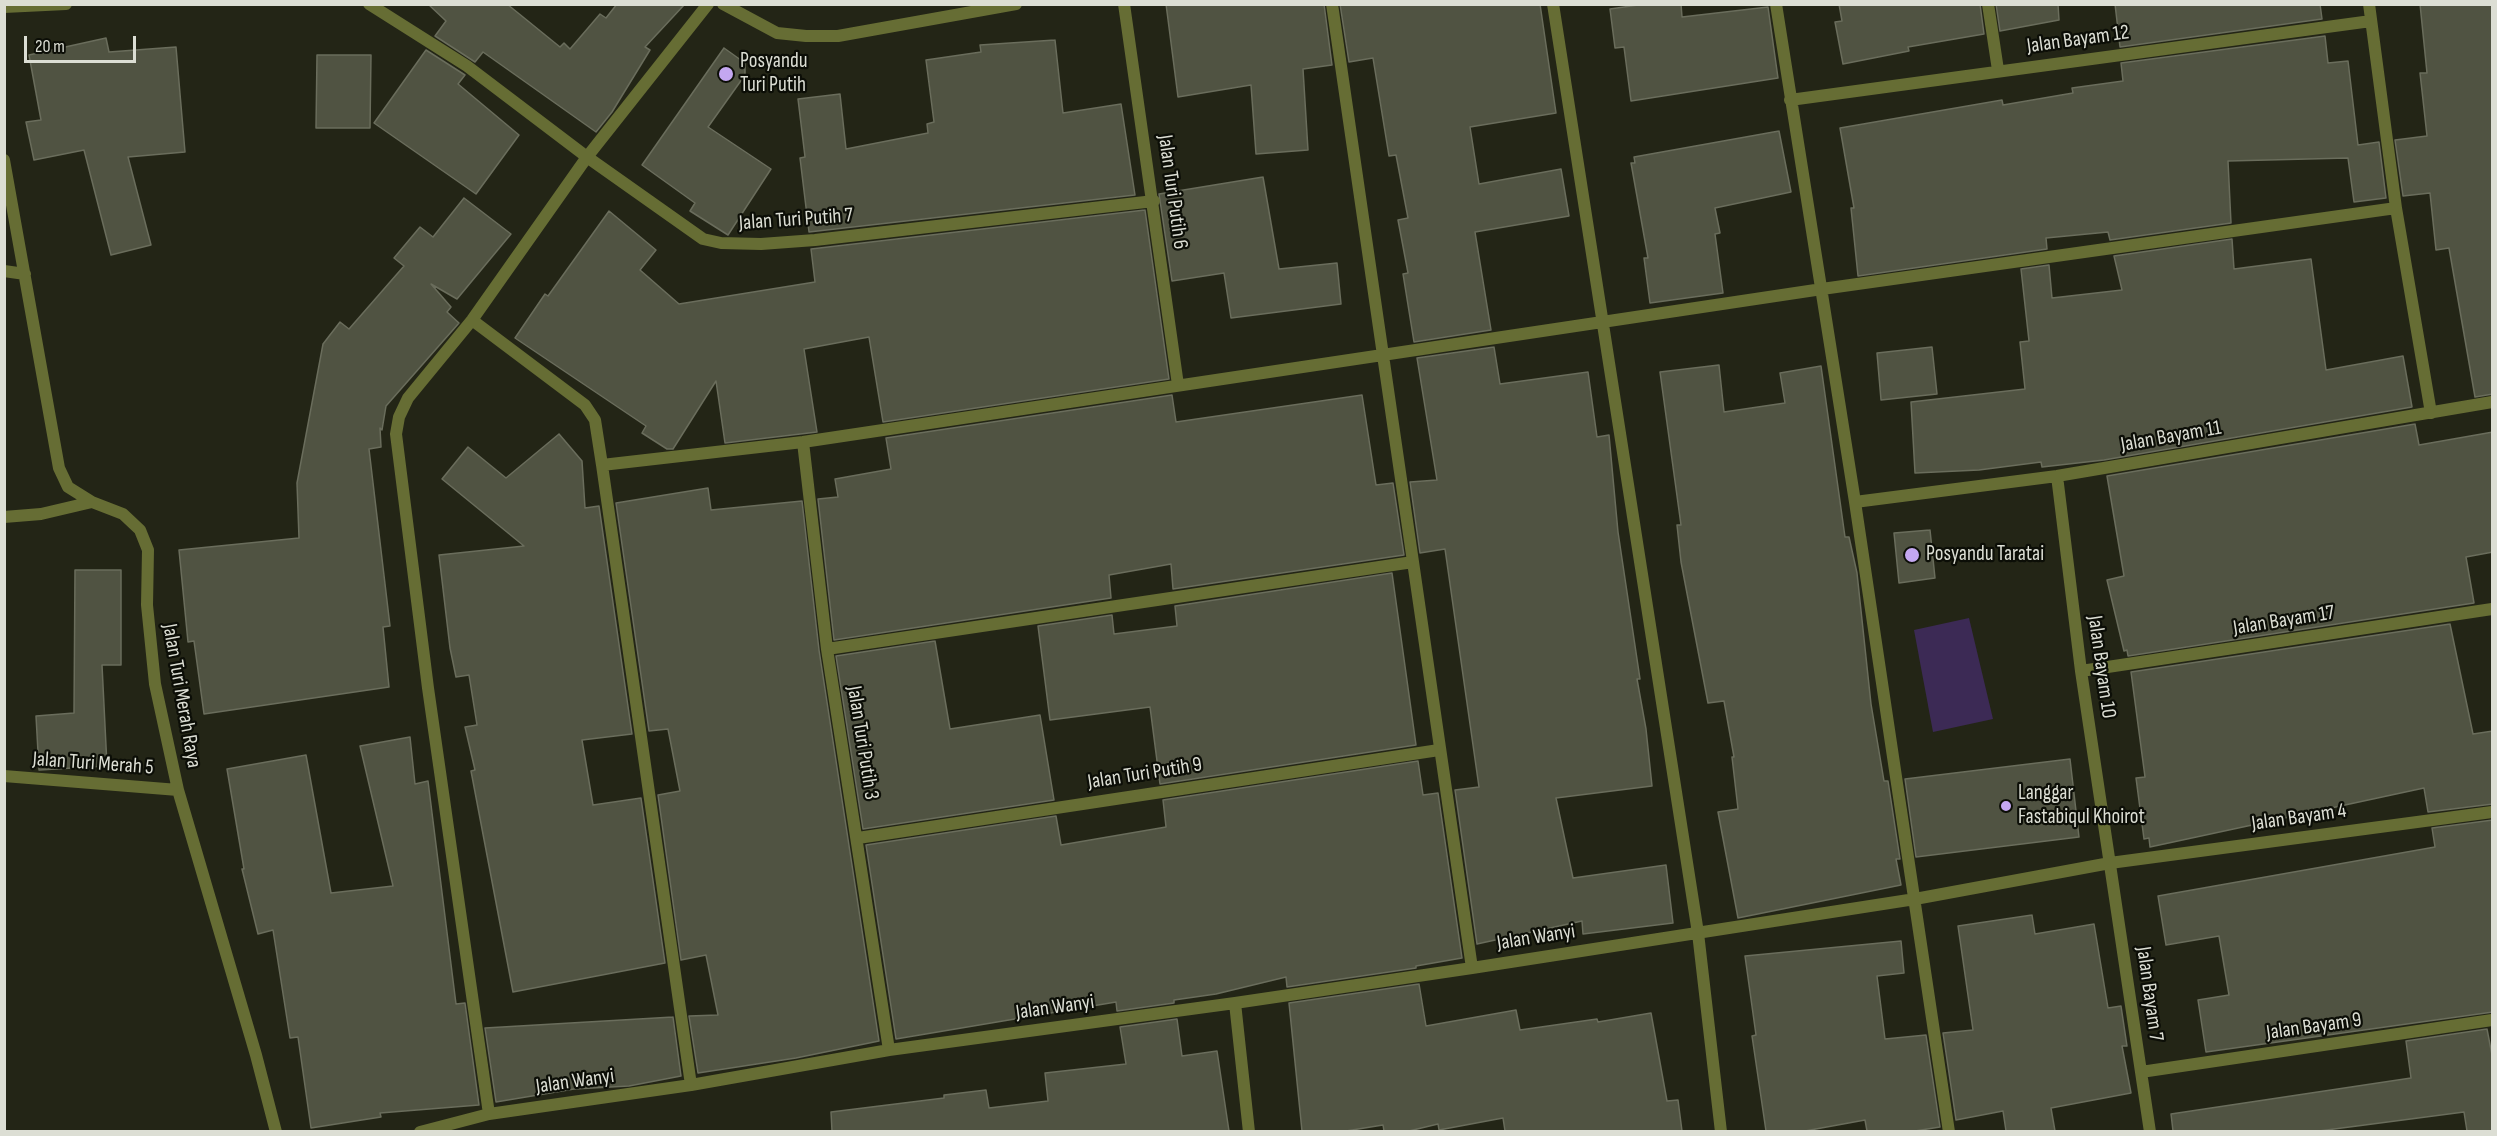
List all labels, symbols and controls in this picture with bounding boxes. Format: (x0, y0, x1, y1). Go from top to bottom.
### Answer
street label: Jalan Bayam 12 (2025, 20, 2131, 60)
scale bar (27, 24, 140, 62)
text: 20 m (35, 36, 65, 57)
place label: Posyandu Turi Putih (740, 49, 807, 99)
marker: Posyandu Turi Putih (717, 65, 735, 83)
street label: Jalan Turi Putih 6 (1152, 133, 1192, 251)
street label: Jalan Turi Putih 7 (738, 203, 854, 237)
street label: Jalan Bayam 11 (2119, 416, 2223, 458)
place label: Posyandu Taratai (1926, 542, 2044, 568)
marker: Posyandu Taratai (1903, 546, 1921, 564)
street label: Jalan Bayam 17 (2231, 601, 2337, 641)
street label: Jalan Bayam 10 (2081, 614, 2121, 720)
street label: Jalan Turi Merah Raya (156, 622, 206, 770)
street label: Jalan Turi Putih 3 (841, 684, 883, 802)
street label: Jalan Turi Merah 5 (32, 747, 154, 781)
street label: Jalan Turi Putih 9 (1086, 753, 1204, 795)
place label: Langgar Fastabiqul Khoirot (2018, 781, 2145, 831)
marker: Langgar Fastabiqul Khoirot (1999, 799, 2013, 813)
street label: Jalan Bayam 4 (2250, 799, 2348, 837)
street label: Jalan Wanyi (1495, 919, 1577, 957)
street label: Jalan Bayam 7 (2130, 945, 2168, 1043)
street label: Jalan Wanyi (1014, 990, 1096, 1026)
street label: Jalan Bayam 9 (2265, 1008, 2363, 1046)
street label: Jalan Wanyi (534, 1064, 616, 1100)

